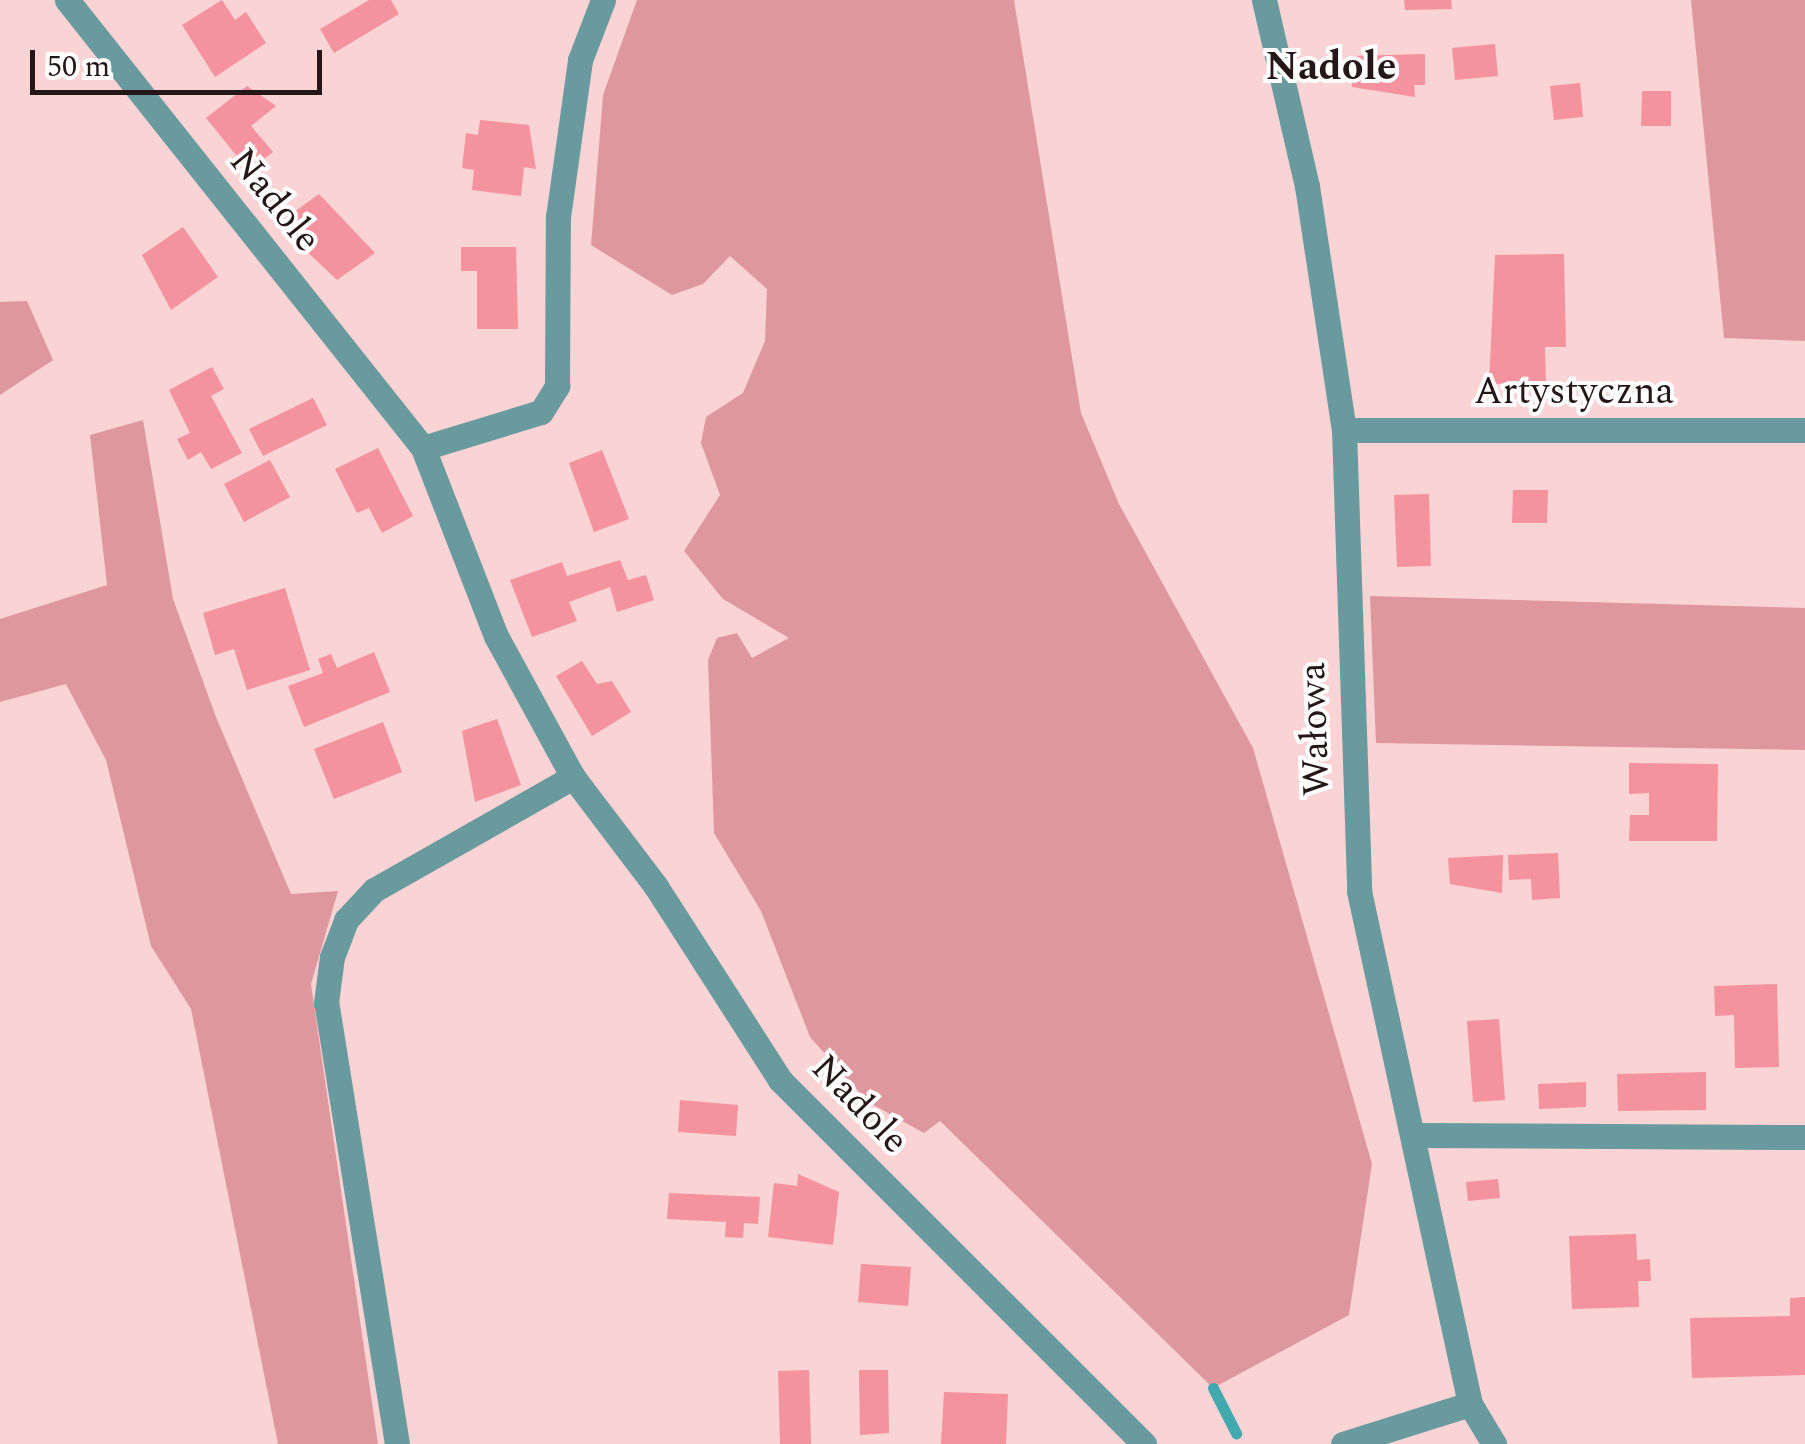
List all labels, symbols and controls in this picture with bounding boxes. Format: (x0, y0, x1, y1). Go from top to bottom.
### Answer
scale bar (35, 30, 328, 92)
text: 50 m (47, 44, 110, 90)
district label: Nadole (1265, 44, 1397, 92)
street label: Nadole (219, 140, 329, 262)
street label: Artystyczna (1474, 370, 1674, 416)
street label: Wałowa (1291, 661, 1341, 797)
street label: Nadole (801, 1046, 917, 1164)

